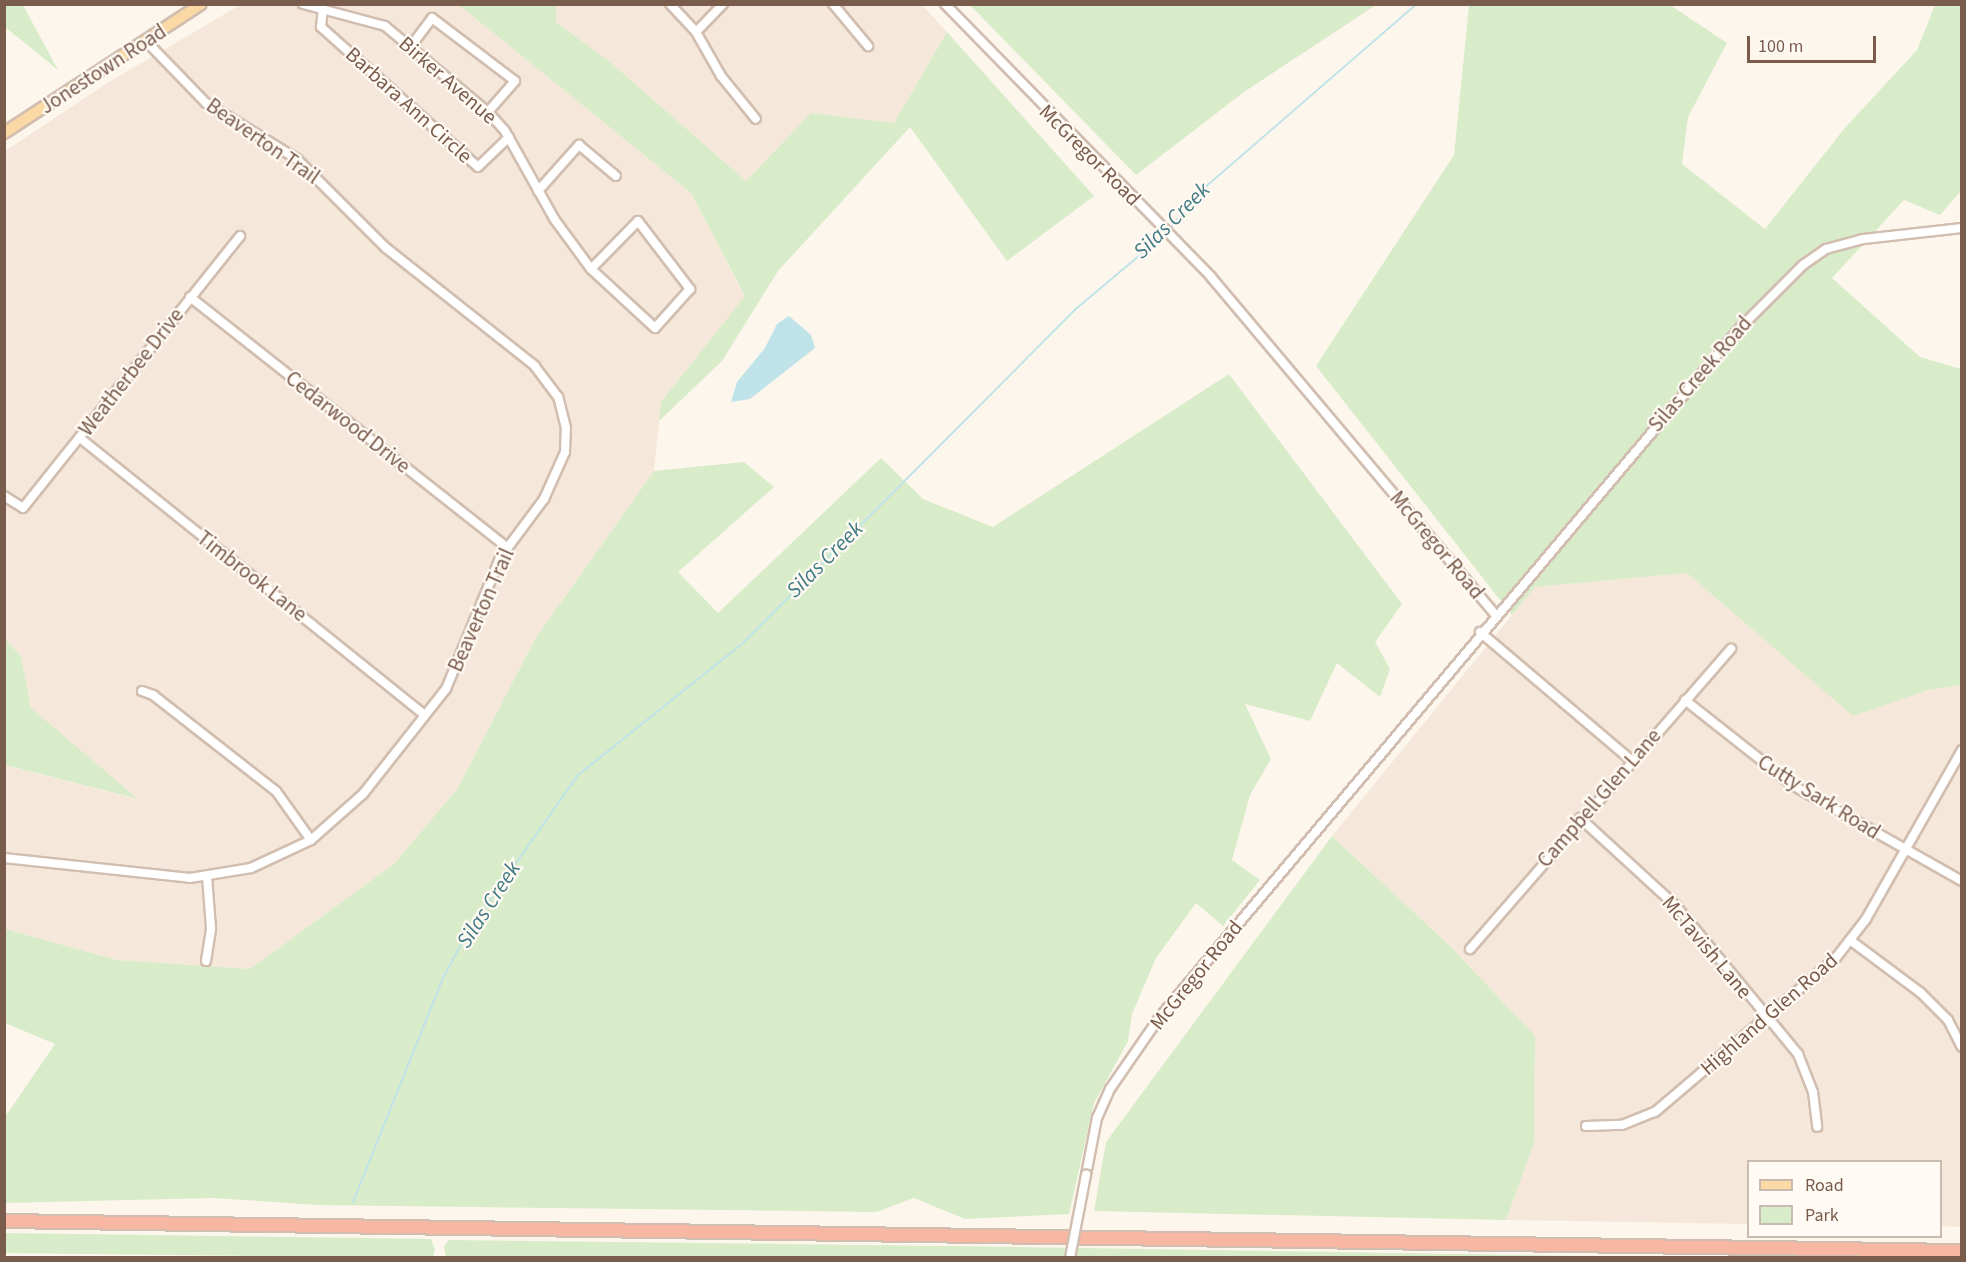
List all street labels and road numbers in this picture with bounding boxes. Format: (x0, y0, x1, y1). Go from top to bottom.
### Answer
street label: Jonestown Road (35, 19, 171, 119)
street label: Birker Avenue (394, 31, 502, 129)
street label: Barbara Ann Circle (340, 41, 478, 169)
street label: Beaverton Trail (201, 93, 325, 189)
street label: McGregor Road (1034, 99, 1146, 211)
street label: Weatherbee Drive (73, 303, 189, 441)
street label: Silas Creek Road (1643, 311, 1757, 437)
street label: Cedarwood Drive (281, 365, 415, 479)
street label: McGregor Road (1384, 486, 1490, 604)
street label: Timbrook Lane (192, 525, 312, 627)
street label: Beaverton Trail (443, 544, 519, 676)
street label: Campbell Glen Lane (1532, 723, 1666, 873)
street label: Cutty Sark Road (1753, 749, 1885, 845)
street label: McTavish Lane (1657, 890, 1757, 1004)
street label: McGregor Road (1144, 915, 1248, 1035)
street label: Highland Glen Road (1695, 948, 1843, 1080)

